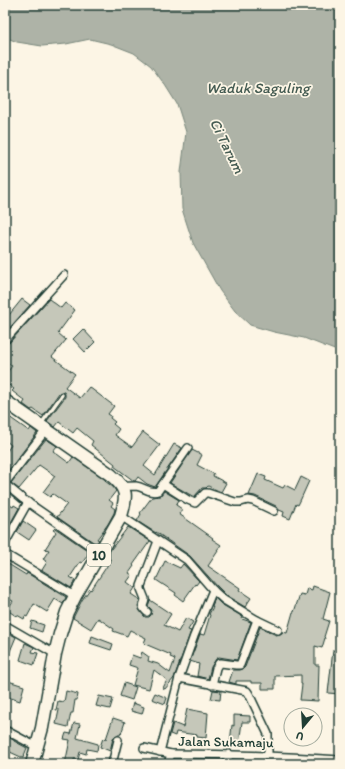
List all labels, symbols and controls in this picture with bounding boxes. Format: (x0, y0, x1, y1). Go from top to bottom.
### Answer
water label: Waduk Saguling (206, 79, 312, 97)
water label: Ci Tarum (206, 116, 248, 177)
road number: 10 (87, 544, 111, 566)
north arrow (283, 707, 323, 747)
text: U (295, 729, 306, 743)
street label: Jalan Sukamaju (178, 733, 274, 751)

